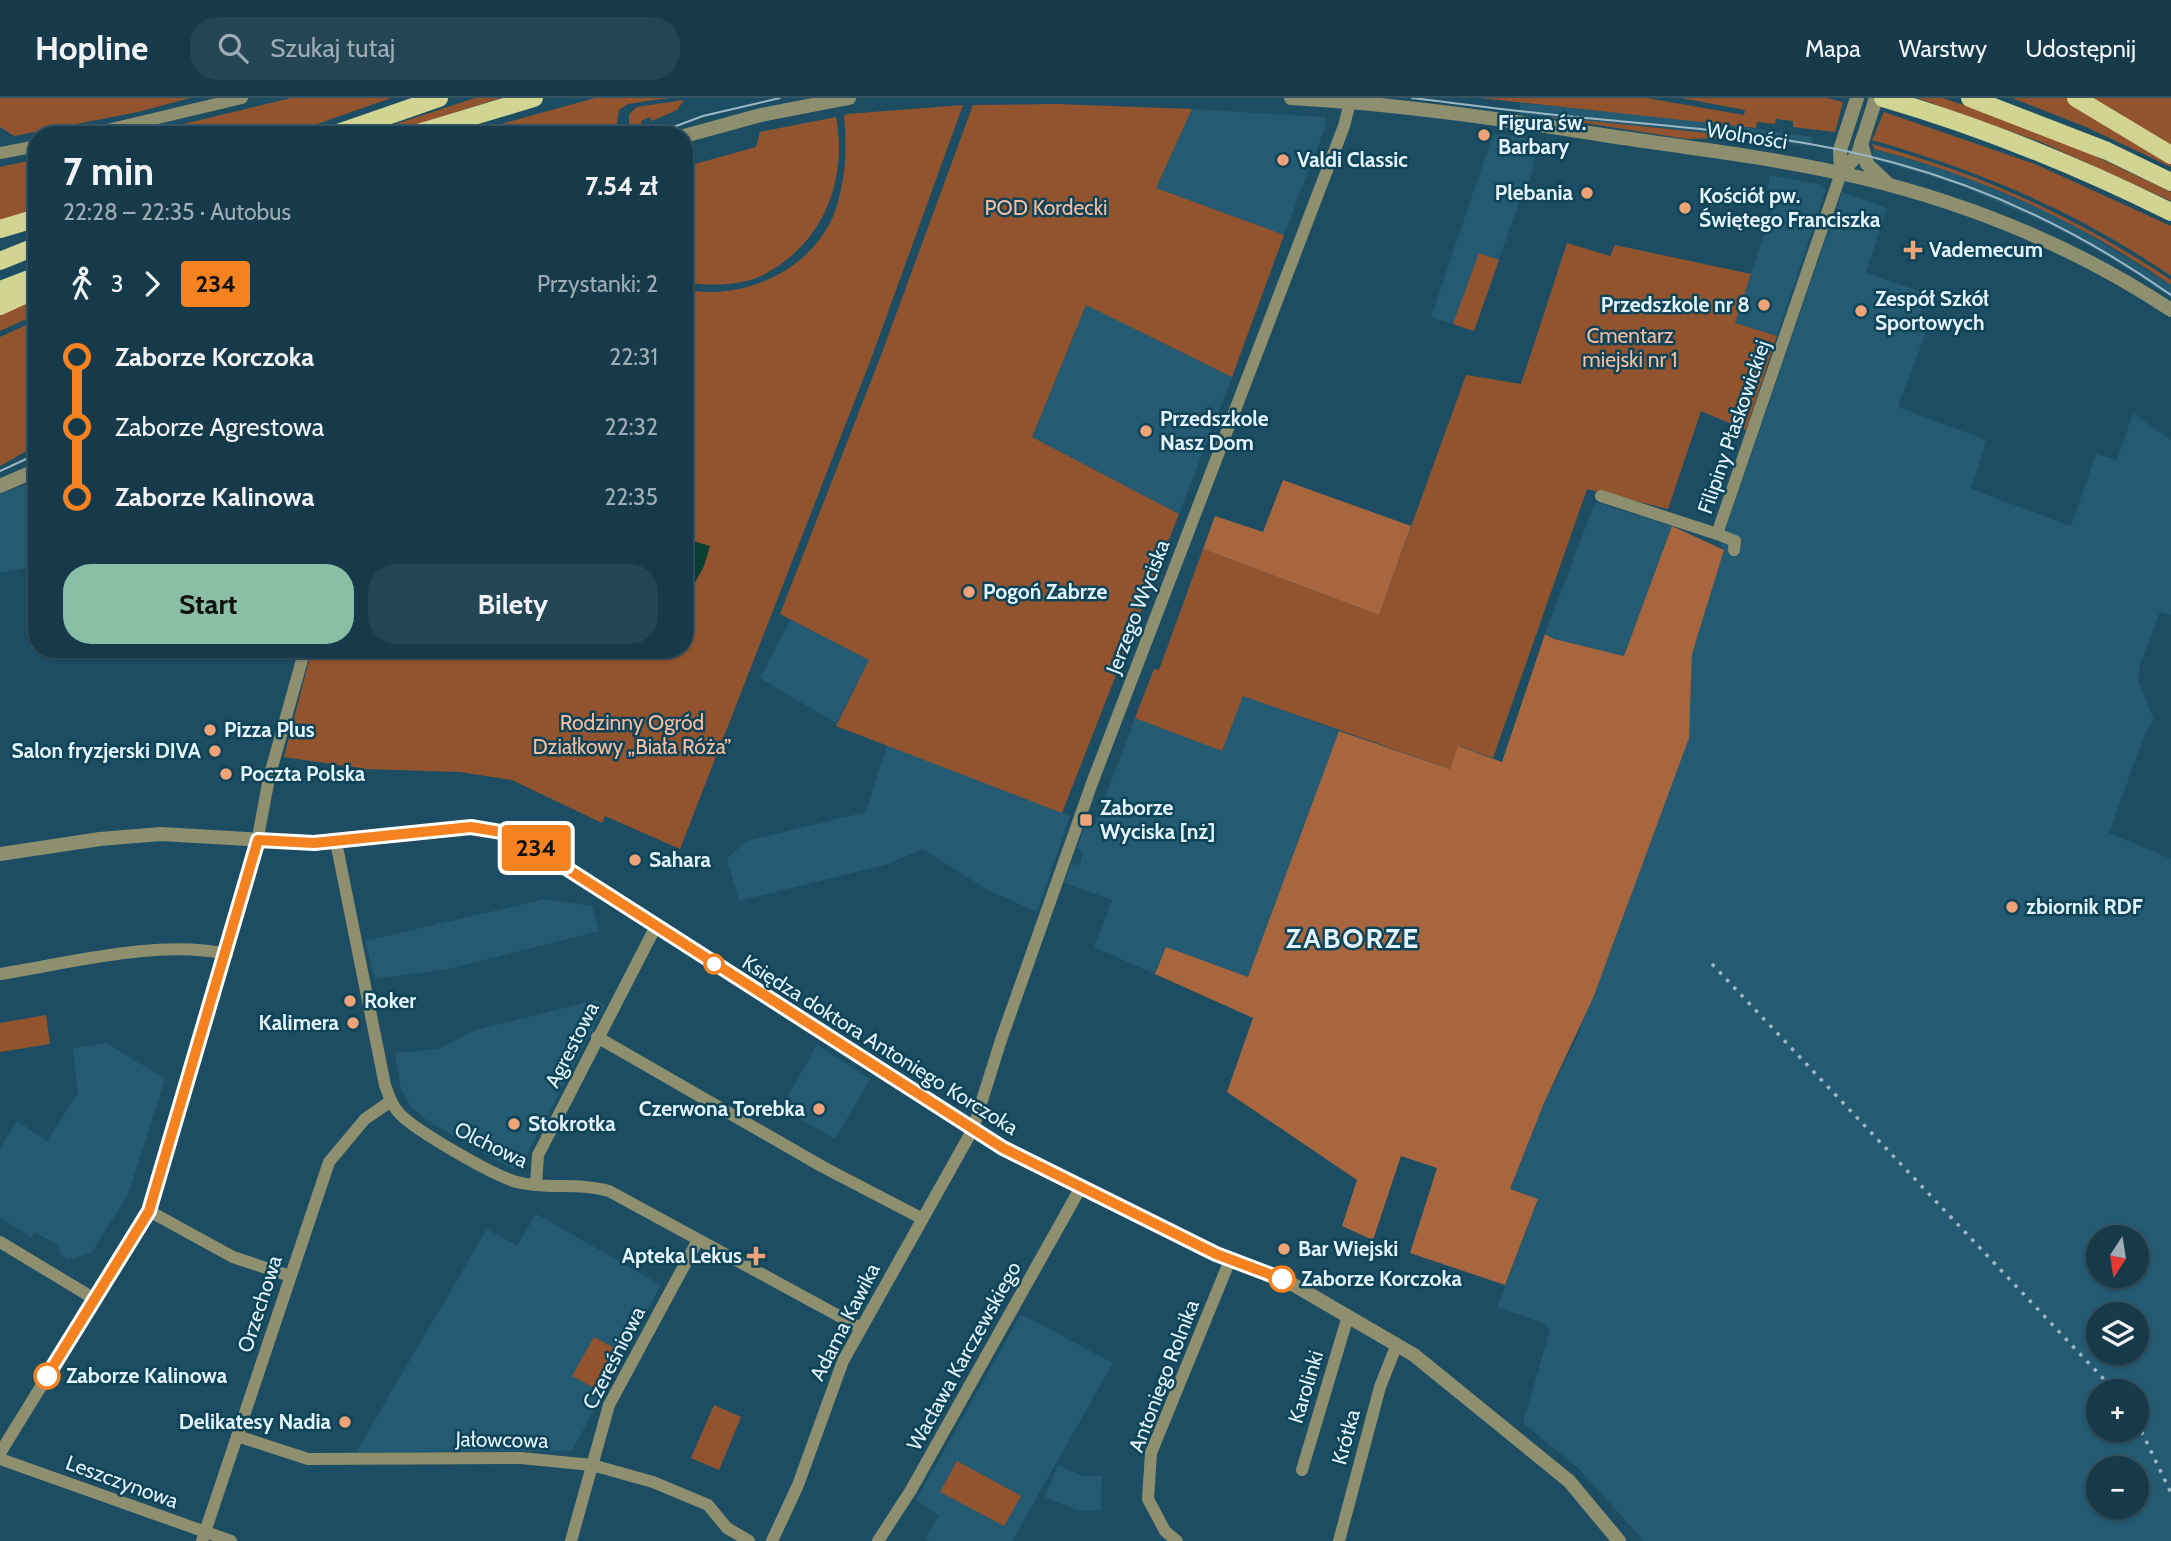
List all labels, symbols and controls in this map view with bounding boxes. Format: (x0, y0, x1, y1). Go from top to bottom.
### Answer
search box (190, 17, 680, 80)
text: Hopline (35, 28, 148, 68)
icon: search (214, 29, 252, 67)
text: Szukaj tutaj (270, 32, 395, 64)
text: Mapa (1805, 34, 1861, 63)
text: Warstwy (1899, 34, 1987, 63)
text: Udostępnij (2025, 34, 2136, 63)
place label: Figura św. Barbary (1498, 110, 1586, 159)
street label: Wolności (1705, 117, 1789, 154)
marker: Figura św. Barbary (1476, 127, 1492, 143)
place label: Valdi Classic (1297, 147, 1408, 172)
text: 7 min (63, 148, 154, 195)
marker: Valdi Classic (1275, 152, 1291, 168)
text: 7.54 zł (585, 170, 658, 202)
place label: Plebania (1495, 180, 1574, 205)
place label: Kościół pw. Świętego Franciszka (1699, 183, 1881, 232)
marker: Plebania (1579, 185, 1595, 201)
park label: POD Kordecki (984, 195, 1108, 220)
text: 22:28 – 22:35 · Autobus (63, 198, 291, 226)
marker: Kościół pw. Świętego Franciszka (1677, 200, 1693, 216)
place label: Vademecum (1929, 237, 2043, 262)
marker: Vademecum (1903, 240, 1923, 260)
icon: walk (63, 265, 101, 303)
icon: forward (133, 265, 171, 303)
text: 234 (195, 269, 236, 298)
text: 3 (111, 270, 123, 298)
text: Przystanki: 2 (537, 270, 658, 298)
place label: Zespół Szkół Sportowych (1875, 286, 1989, 335)
place label: Przedszkole nr 8 (1601, 292, 1750, 317)
marker: Przedszkole nr 8 (1756, 297, 1772, 313)
marker: Zespół Szkół Sportowych (1853, 303, 1869, 319)
park label: Cmentarz miejski nr 1 (1582, 323, 1678, 373)
street label: Filipiny Płaskowickiej (1692, 337, 1776, 517)
text: Zaborze Korczoka (115, 341, 314, 373)
text: 22:31 (609, 343, 658, 371)
place label: Przedszkole Nasz Dom (1160, 406, 1269, 455)
text: Zaborze Agrestowa (115, 411, 324, 443)
text: 22:32 (605, 413, 658, 441)
marker: Przedszkole Nasz Dom (1138, 423, 1154, 439)
text: Zaborze Kalinowa (115, 481, 314, 513)
text: 22:35 (604, 483, 658, 511)
street label: Jerzego Wyciska (1100, 536, 1175, 678)
button: Start (63, 564, 354, 644)
button: Bilety (368, 564, 658, 644)
place label: Pogoń Zabrze (983, 579, 1107, 604)
marker: Pogoń Zabrze (961, 584, 977, 600)
park label: Rodzinny Ogród Działkowy „Biała Róża” (532, 710, 732, 759)
place label: Pizza Plus (224, 717, 315, 742)
marker: Pizza Plus (202, 722, 218, 738)
place label: Salon fryzjerski DIVA (12, 738, 202, 763)
marker: Salon fryzjerski DIVA (207, 743, 223, 759)
place label: Poczta Polska (240, 761, 366, 786)
marker: Poczta Polska (218, 766, 234, 782)
place label: Zaborze Wyciska [nż] (1100, 795, 1215, 844)
marker: Zaborze Wyciska [nż] (1078, 812, 1094, 828)
line badge: 234 (496, 825, 576, 871)
text: 234 (516, 833, 556, 862)
place label: Sahara (649, 847, 711, 872)
marker: Sahara (627, 852, 643, 868)
place label: zbiornik RDF (2026, 894, 2143, 919)
marker: zbiornik RDF (2004, 899, 2020, 915)
district label: ZABORZE (1286, 921, 1420, 955)
street label: Księdza doktora Antoniego Korczoka (738, 949, 1023, 1140)
unlabelled marker (704, 954, 724, 974)
place label: Roker (364, 988, 416, 1013)
marker: Roker (342, 993, 358, 1009)
street label: Agrestowa (539, 998, 604, 1092)
place label: Kalimera (259, 1010, 340, 1035)
marker: Kalimera (345, 1015, 361, 1031)
place label: Czerwona Torebka (639, 1096, 806, 1121)
marker: Czerwona Torebka (811, 1101, 827, 1117)
place label: Stokrotka (528, 1111, 616, 1136)
street label: Olchowa (450, 1116, 532, 1173)
marker: Stokrotka (506, 1116, 522, 1132)
north arrow (2086, 1225, 2149, 1288)
map controls (2086, 1225, 2149, 1519)
place label: Bar Wiejski (1298, 1236, 1398, 1261)
marker: Bar Wiejski (1276, 1241, 1292, 1257)
place label: Apteka Lekus (622, 1243, 742, 1268)
marker: Apteka Lekus (748, 1248, 764, 1264)
street label: Orzechowa (232, 1252, 287, 1356)
street label: Wacława Karczewskiego (901, 1257, 1026, 1455)
street label: Adama Kawika (804, 1259, 885, 1385)
marker: Zaborze Korczoka (1269, 1266, 1295, 1292)
place label: Zaborze Korczoka (1301, 1266, 1462, 1291)
street label: Antoniego Rolnika (1123, 1296, 1204, 1455)
street label: Czereśniowa (577, 1302, 650, 1413)
button: layers (2086, 1302, 2149, 1365)
street label: Karolinki (1283, 1347, 1328, 1426)
marker: Zaborze Kalinowa (34, 1363, 60, 1389)
place label: Zaborze Kalinowa (66, 1363, 228, 1388)
button: + (2086, 1379, 2149, 1442)
street label: Krótka (1326, 1407, 1365, 1467)
place label: Delikatesy Nadia (179, 1409, 332, 1434)
marker: Delikatesy Nadia (337, 1414, 353, 1430)
street label: Jałowcowa (454, 1426, 549, 1453)
street label: Leszczynowa (63, 1450, 182, 1513)
button: − (2086, 1456, 2149, 1519)

